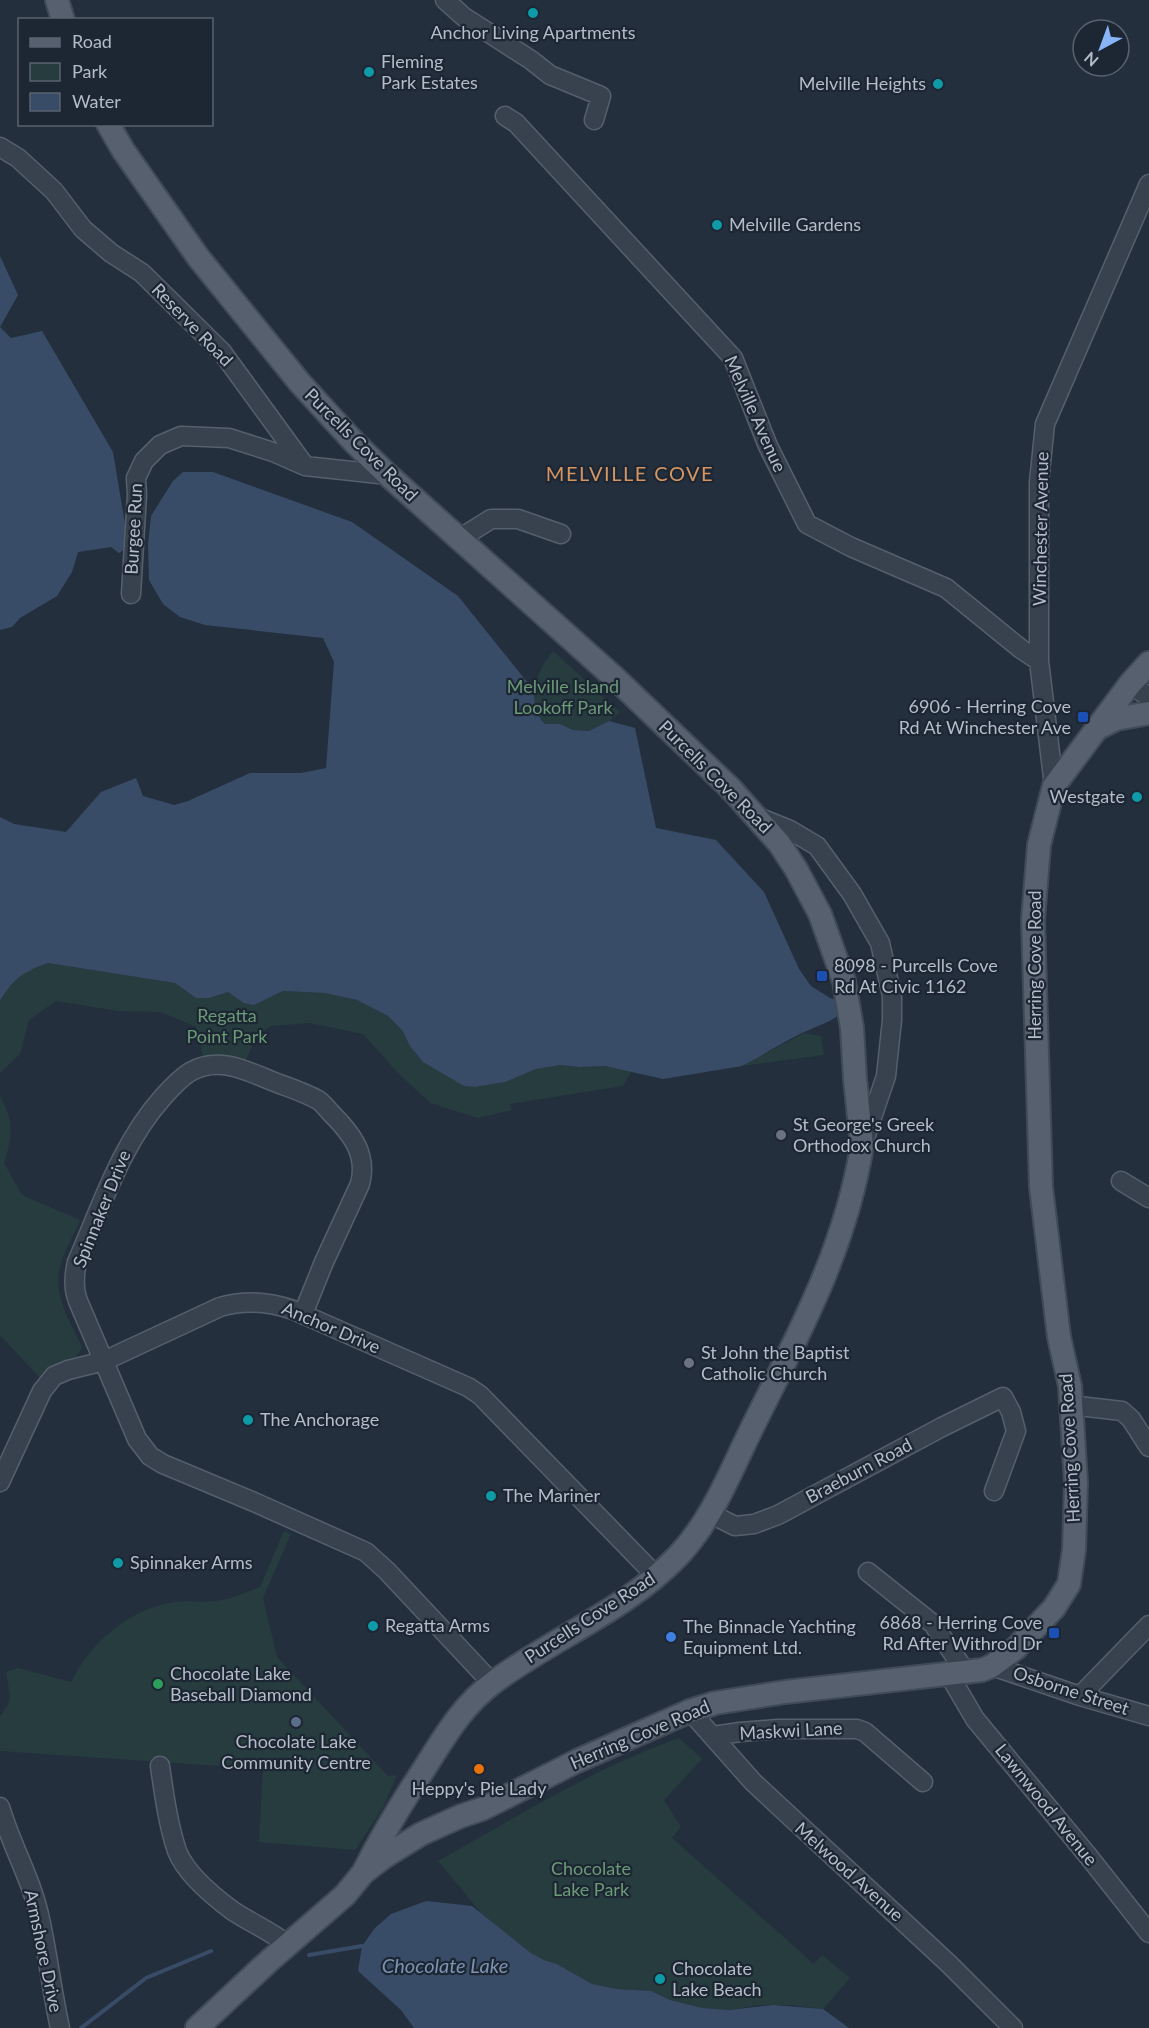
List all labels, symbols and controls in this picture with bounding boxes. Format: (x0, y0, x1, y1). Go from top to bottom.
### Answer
marker: Anchor Living Apartments (526, 6, 540, 20)
legend (18, 18, 213, 126)
north arrow (1071, 18, 1131, 78)
place label: Anchor Living Apartments (430, 21, 636, 43)
text: Road (72, 30, 112, 52)
text: N (1080, 48, 1102, 71)
place label: Fleming Park Estates (381, 50, 478, 93)
text: Park (72, 60, 108, 82)
marker: Fleming Park Estates (362, 65, 376, 79)
place label: Melville Heights (799, 72, 926, 94)
marker: Melville Heights (931, 77, 945, 91)
text: Water (72, 90, 121, 112)
place label: Melville Gardens (729, 213, 861, 235)
marker: Melville Gardens (710, 218, 724, 232)
street label: Reserve Road (148, 278, 238, 370)
street label: Melville Avenue (720, 352, 791, 475)
street label: Purcells Cove Road (301, 383, 423, 505)
street label: Winchester Avenue (1028, 452, 1052, 606)
district label: MELVILLE COVE (546, 461, 714, 485)
street label: Burgee Run (120, 483, 146, 575)
park label: Melville Island Lookoff Park (507, 675, 619, 718)
place label: 6906 - Herring Cove Rd At Winchester Ave (899, 695, 1071, 738)
marker: 6906 - Herring Cove Rd At Winchester Ave (1076, 710, 1090, 724)
street label: Purcells Cove Road (655, 715, 777, 837)
place label: Westgate (1050, 785, 1125, 807)
marker: Westgate (1130, 790, 1144, 804)
street label: Herring Cove Road (1023, 890, 1045, 1040)
place label: 8098 - Purcells Cove Rd At Civic 1162 (834, 954, 998, 997)
marker: 8098 - Purcells Cove Rd At Civic 1162 (815, 969, 829, 983)
park label: Regatta Point Park (186, 1004, 268, 1047)
place label: St George's Greek Orthodox Church (793, 1113, 935, 1156)
marker: St George's Greek Orthodox Church (774, 1128, 788, 1142)
street label: Spinnaker Drive (67, 1147, 135, 1271)
street label: Anchor Drive (279, 1296, 384, 1358)
place label: St John the Baptist Catholic Church (701, 1341, 850, 1384)
marker: St John the Baptist Catholic Church (682, 1356, 696, 1370)
street label: Herring Cove Road (1054, 1373, 1084, 1523)
place label: The Anchorage (260, 1408, 379, 1430)
marker: The Anchorage (241, 1413, 255, 1427)
street label: Braeburn Road (801, 1433, 916, 1507)
place label: The Mariner (503, 1484, 600, 1506)
marker: The Mariner (484, 1489, 498, 1503)
place label: Spinnaker Arms (130, 1551, 253, 1573)
marker: Spinnaker Arms (111, 1556, 125, 1570)
street label: Purcells Cove Road (520, 1567, 659, 1667)
place label: 6868 - Herring Cove Rd After Withrod Dr (880, 1611, 1042, 1654)
place label: Regatta Arms (385, 1614, 490, 1636)
place label: The Binnacle Yachting Equipment Ltd. (683, 1615, 856, 1658)
marker: Regatta Arms (366, 1619, 380, 1633)
marker: 6868 - Herring Cove Rd After Withrod Dr (1047, 1626, 1061, 1640)
marker: The Binnacle Yachting Equipment Ltd. (664, 1630, 678, 1644)
street label: Osborne Street (1011, 1661, 1133, 1719)
place label: Chocolate Lake Baseball Diamond (170, 1662, 312, 1705)
marker: Chocolate Lake Baseball Diamond (151, 1677, 165, 1691)
street label: Herring Cove Road (567, 1695, 713, 1773)
marker: Chocolate Lake Community Centre (289, 1715, 303, 1729)
street label: Maskwi Lane (739, 1716, 843, 1744)
place label: Chocolate Lake Community Centre (221, 1730, 371, 1773)
street label: Lawnwood Avenue (991, 1739, 1103, 1870)
marker: Heppy's Pie Lady (472, 1762, 486, 1776)
place label: Heppy's Pie Lady (412, 1777, 547, 1799)
street label: Melwood Avenue (791, 1817, 908, 1926)
park label: Chocolate Lake Park (551, 1857, 631, 1900)
street label: Armshore Drive (20, 1887, 68, 2014)
water label: Chocolate Lake (382, 1953, 508, 1977)
place label: Chocolate Lake Beach (672, 1957, 762, 2000)
marker: Chocolate Lake Beach (653, 1972, 667, 1986)

